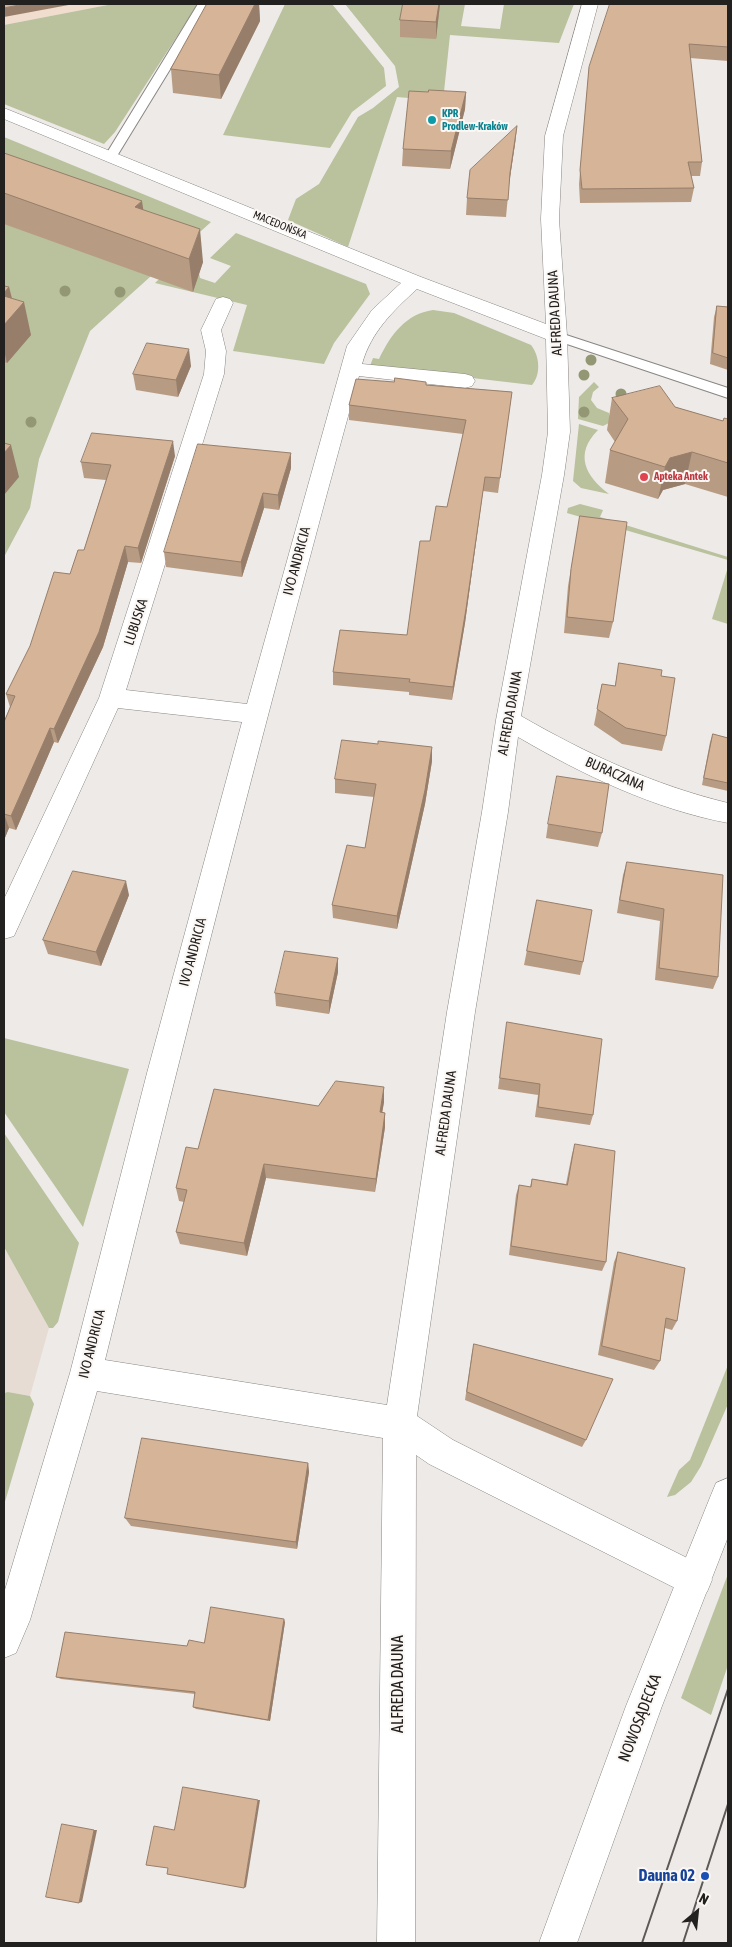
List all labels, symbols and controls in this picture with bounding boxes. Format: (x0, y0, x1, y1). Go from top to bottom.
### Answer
place label: KPR Prodlew-Kraków (442, 107, 508, 133)
marker: KPR Prodlew-Kraków (426, 114, 438, 126)
street label: MACEDOŃSKA (251, 208, 309, 242)
street label: ALFREDA DAUNA (544, 270, 566, 356)
place label: Apteka Antek (654, 470, 708, 484)
marker: Apteka Antek (638, 471, 650, 483)
street label: IVO ANDRICIA (280, 525, 314, 597)
street label: LUBUSKA (121, 596, 151, 648)
street label: ALFREDA DAUNA (494, 669, 526, 757)
street label: BURACZANA (583, 753, 647, 795)
street label: IVO ANDRICIA (176, 916, 210, 988)
street label: ALFREDA DAUNA (432, 1069, 460, 1157)
street label: IVO ANDRICIA (75, 1308, 109, 1380)
street label: ALFREDA DAUNA (388, 1635, 408, 1733)
street label: NOWOSĄDECKA (614, 1671, 666, 1765)
place label: Dauna 02 (638, 1866, 695, 1886)
marker: Dauna 02 (699, 1870, 711, 1882)
north arrow (672, 1887, 722, 1937)
text: N (697, 1890, 711, 1908)

